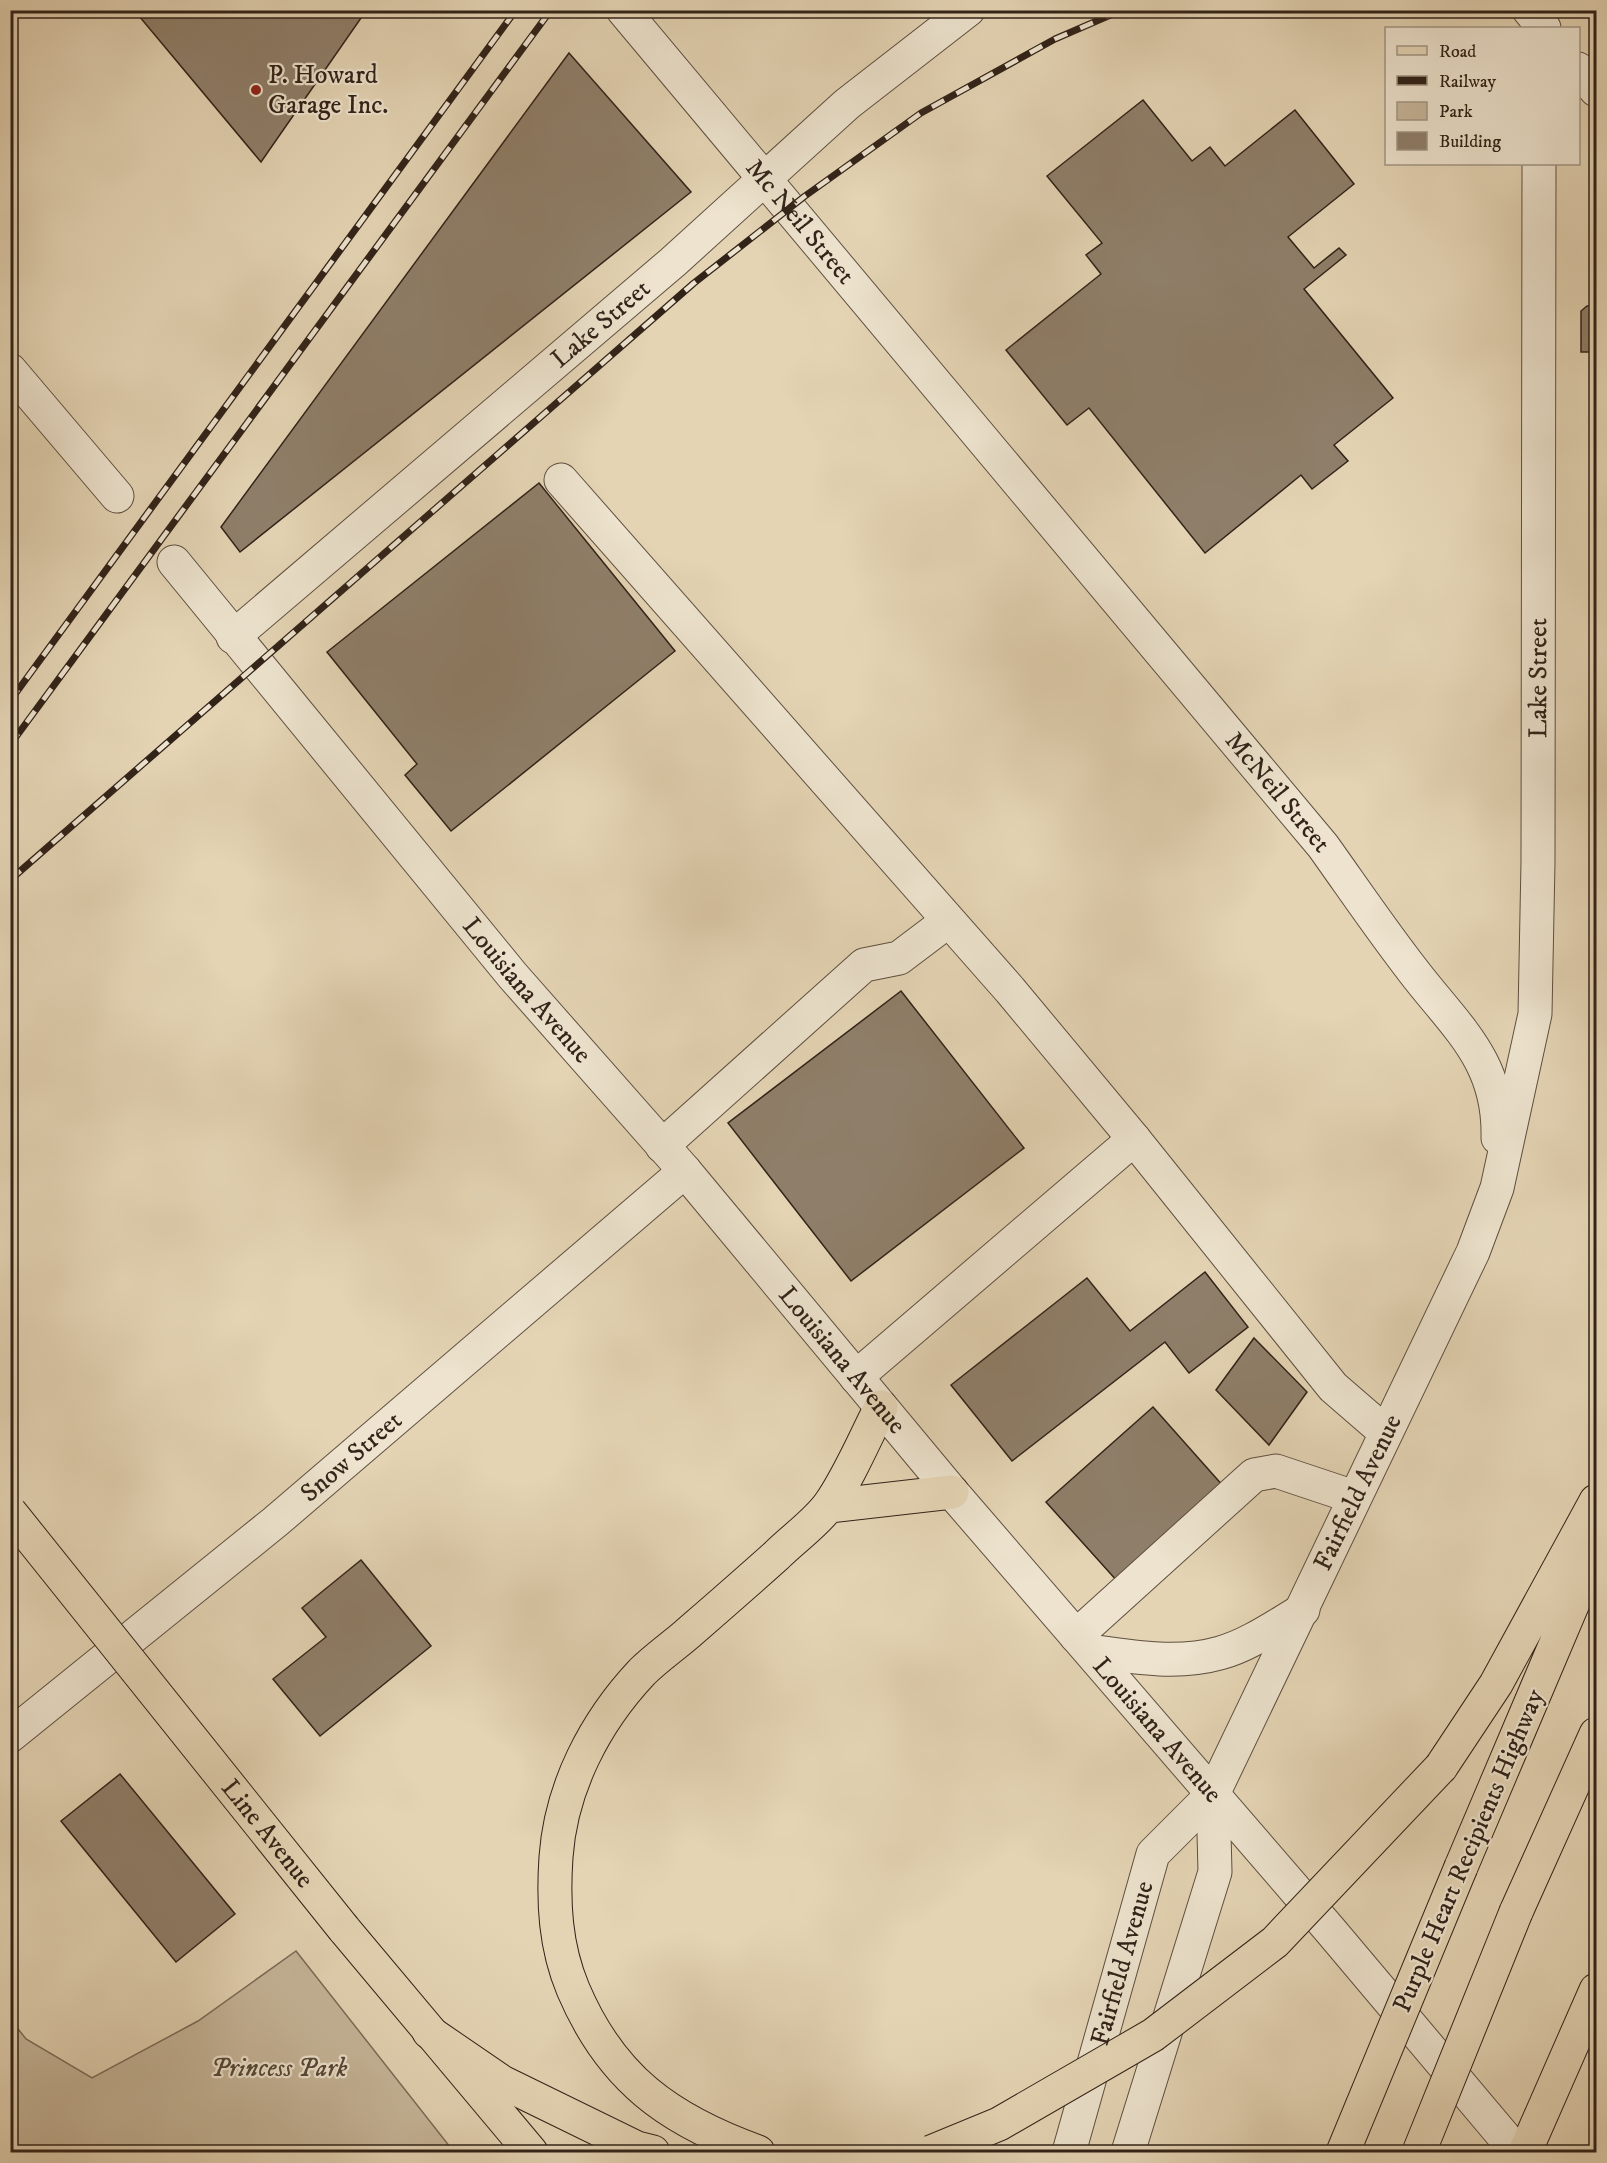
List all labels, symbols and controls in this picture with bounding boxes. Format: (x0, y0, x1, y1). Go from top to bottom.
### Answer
legend (1385, 27, 1580, 165)
text: Road (1439, 41, 1476, 63)
place label: P. Howard Garage Inc. (268, 59, 389, 122)
text: Railway (1439, 71, 1497, 93)
marker: P. Howard Garage Inc. (249, 83, 263, 97)
text: Park (1439, 101, 1473, 123)
text: Building (1439, 131, 1501, 153)
street label: Mc Neil Street (738, 152, 862, 291)
street label: Lake Street (544, 272, 657, 375)
street label: Lake Street (1522, 618, 1555, 738)
street label: McNeil Street (1218, 725, 1338, 859)
street label: Louisiana Avenue (455, 910, 599, 1070)
street label: Louisiana Avenue (771, 1279, 913, 1441)
street label: Snow Street (294, 1404, 409, 1509)
street label: Fairfield Avenue (1306, 1409, 1409, 1576)
street label: Louisiana Avenue (1085, 1650, 1229, 1810)
street label: Purple Heart Recipients Highway (1386, 1684, 1552, 2018)
street label: Line Avenue (214, 1772, 321, 1895)
street label: Fairfield Avenue (1083, 1877, 1161, 2049)
park label: Princess Park (211, 2052, 347, 2085)

